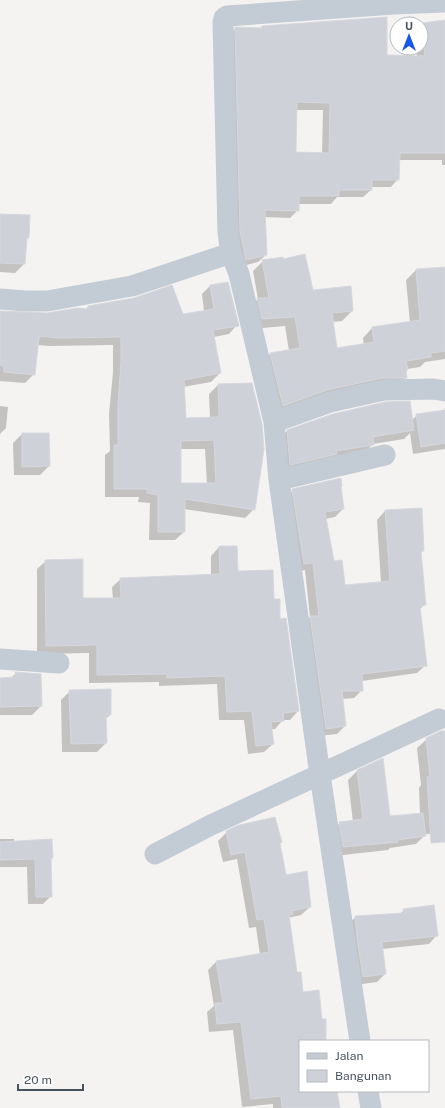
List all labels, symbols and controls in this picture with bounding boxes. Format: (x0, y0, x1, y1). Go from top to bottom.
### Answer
north arrow (389, 16, 429, 56)
text: U (405, 20, 413, 32)
legend (299, 1040, 429, 1092)
text: Jalan (335, 1049, 364, 1063)
scale bar (18, 1066, 83, 1092)
text: Bangunan (335, 1069, 391, 1083)
text: 20 m (24, 1073, 52, 1087)

